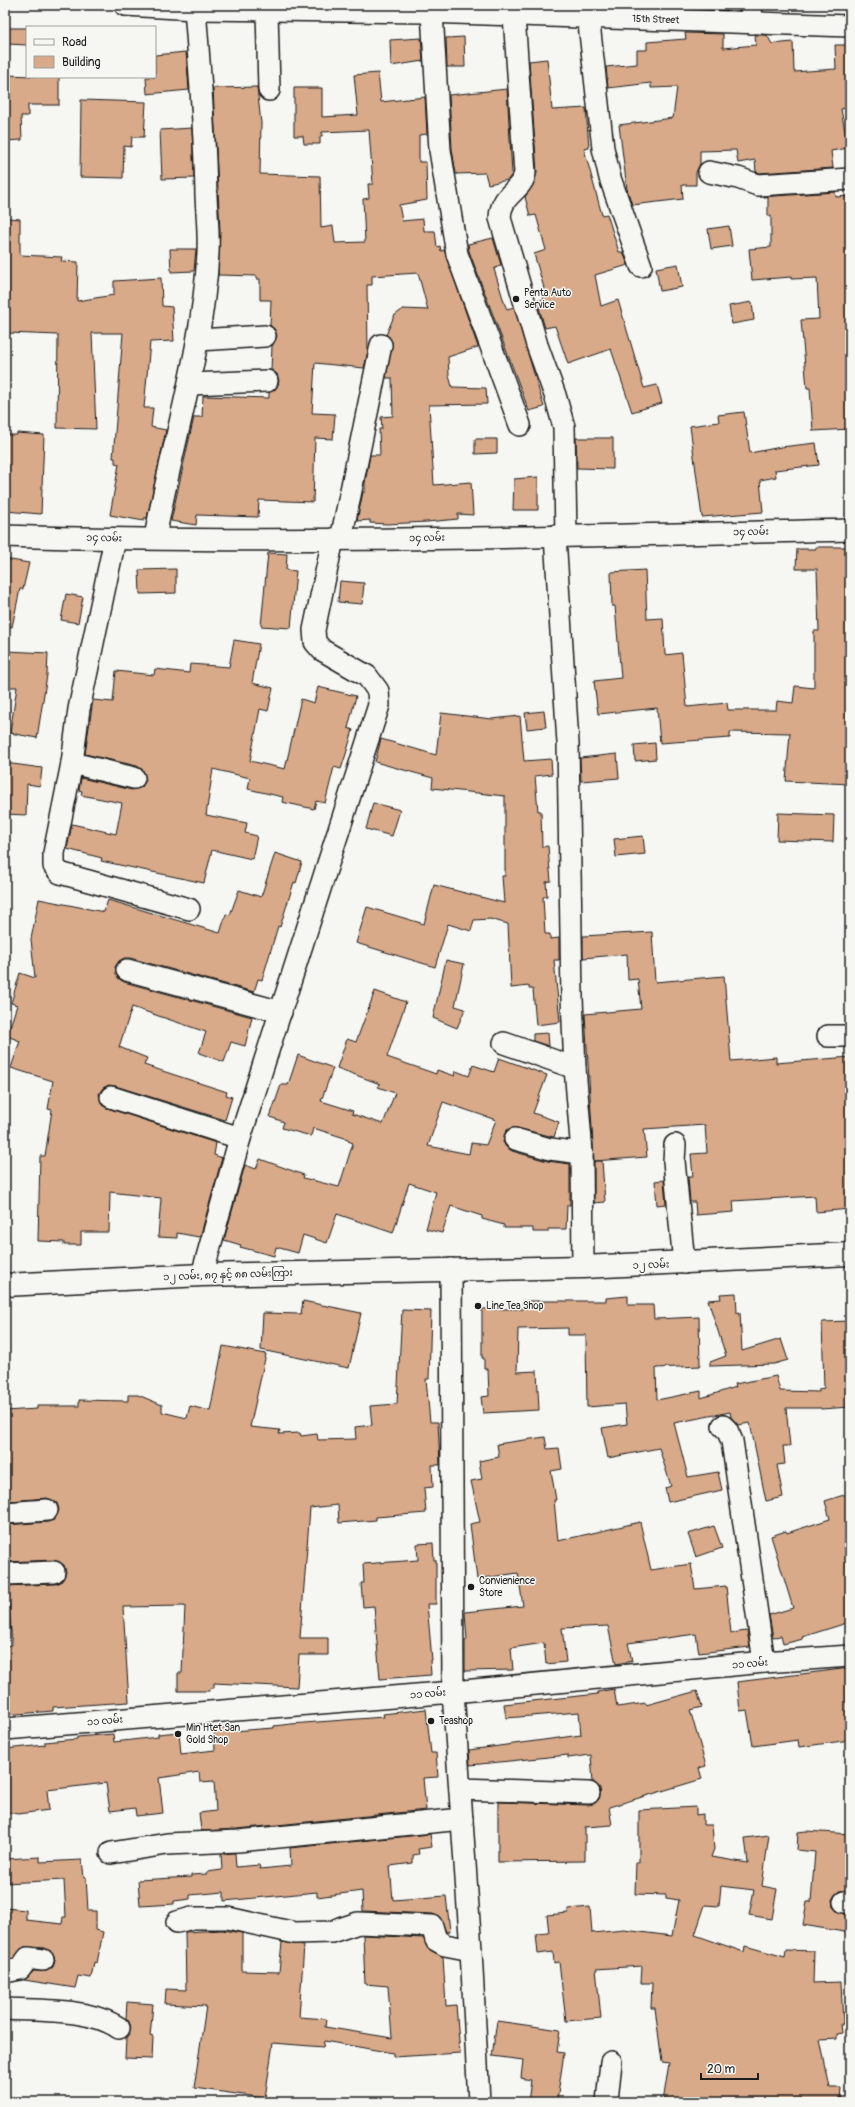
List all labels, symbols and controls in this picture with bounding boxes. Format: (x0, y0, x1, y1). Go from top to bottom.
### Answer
street label: 15th Street (632, 13, 681, 26)
legend (26, 26, 156, 78)
text: Road (62, 35, 87, 50)
text: Building (62, 55, 101, 70)
place label: Penta Auto Service (524, 287, 572, 311)
marker: Penta Auto Service (511, 294, 521, 304)
street label: ၁၄ လမ်း (733, 524, 769, 540)
street label: ၁၄ လမ်း (86, 530, 122, 546)
street label: ၁၄ လမ်း (409, 530, 445, 546)
street label: ၁၂ လမ်း (632, 1256, 670, 1274)
street label: ၁၂ လမ်း, ၈၇ နှင့် ၈၈ လမ်းကြား (163, 1265, 293, 1285)
place label: Line Tea Shop (486, 1300, 544, 1312)
marker: Line Tea Shop (473, 1301, 483, 1311)
place label: Convienience Store (479, 1575, 535, 1599)
marker: Convienience Store (466, 1582, 476, 1592)
street label: ၁၁ လမ်း (731, 1654, 769, 1672)
street label: ၁၁ လမ်း (409, 1684, 447, 1702)
street label: ၁၁ လမ်း (86, 1711, 124, 1729)
place label: Teashop (439, 1715, 473, 1727)
marker: Teashop (426, 1716, 436, 1726)
place label: Min Htet San Gold Shop (186, 1722, 240, 1746)
marker: Min Htet San Gold Shop (173, 1729, 183, 1739)
scale bar (701, 2055, 758, 2081)
text: 20 m (707, 2062, 736, 2077)

